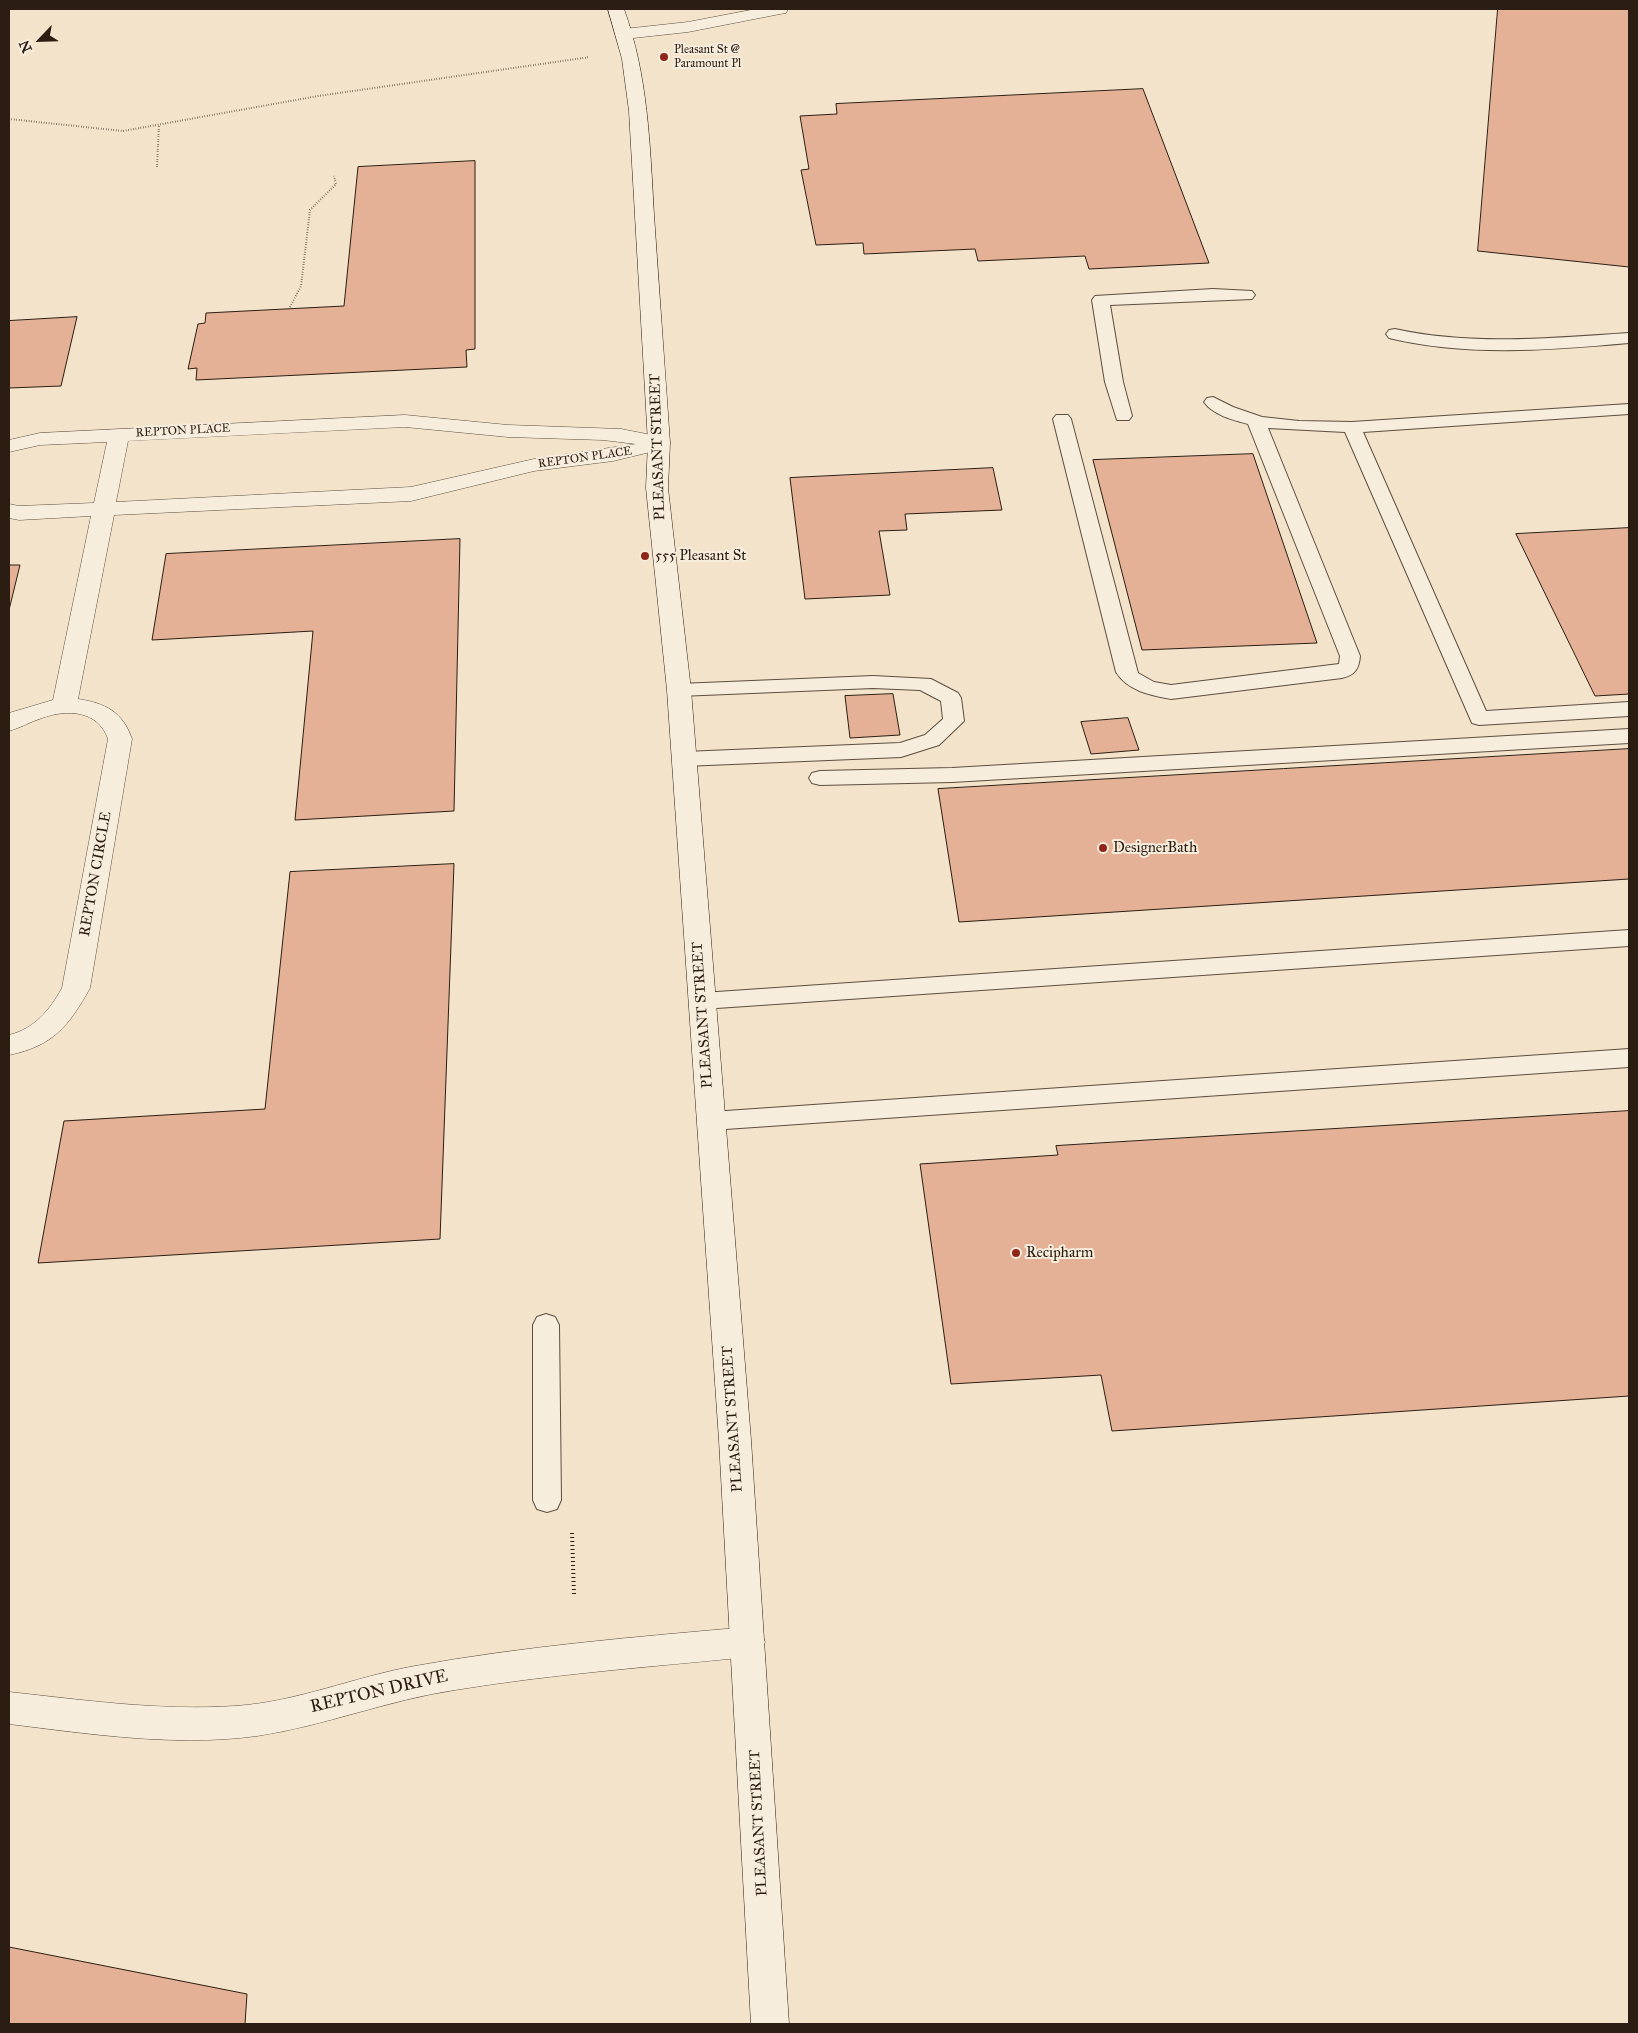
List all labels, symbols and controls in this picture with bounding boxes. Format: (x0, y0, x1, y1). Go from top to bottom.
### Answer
north arrow (15, 15, 65, 65)
text: N (16, 37, 36, 55)
place label: Pleasant St @ Paramount Pl (674, 43, 741, 71)
marker: Pleasant St @ Paramount Pl (658, 51, 670, 63)
street label: PLEASANT STREET (646, 373, 670, 521)
street label: REPTON PLACE (135, 421, 231, 441)
street label: REPTON PLACE (537, 444, 633, 472)
place label: 555 Pleasant St (655, 547, 747, 565)
marker: 555 Pleasant St (639, 550, 651, 562)
street label: REPTON CIRCLE (76, 810, 116, 938)
place label: DesignerBath (1113, 839, 1197, 857)
marker: DesignerBath (1097, 842, 1109, 854)
street label: PLEASANT STREET (689, 941, 717, 1089)
place label: Recipharm (1026, 1244, 1093, 1262)
marker: Recipharm (1010, 1247, 1022, 1259)
street label: PLEASANT STREET (719, 1345, 747, 1493)
street label: REPTON DRIVE (308, 1666, 450, 1718)
street label: PLEASANT STREET (746, 1749, 772, 1897)

